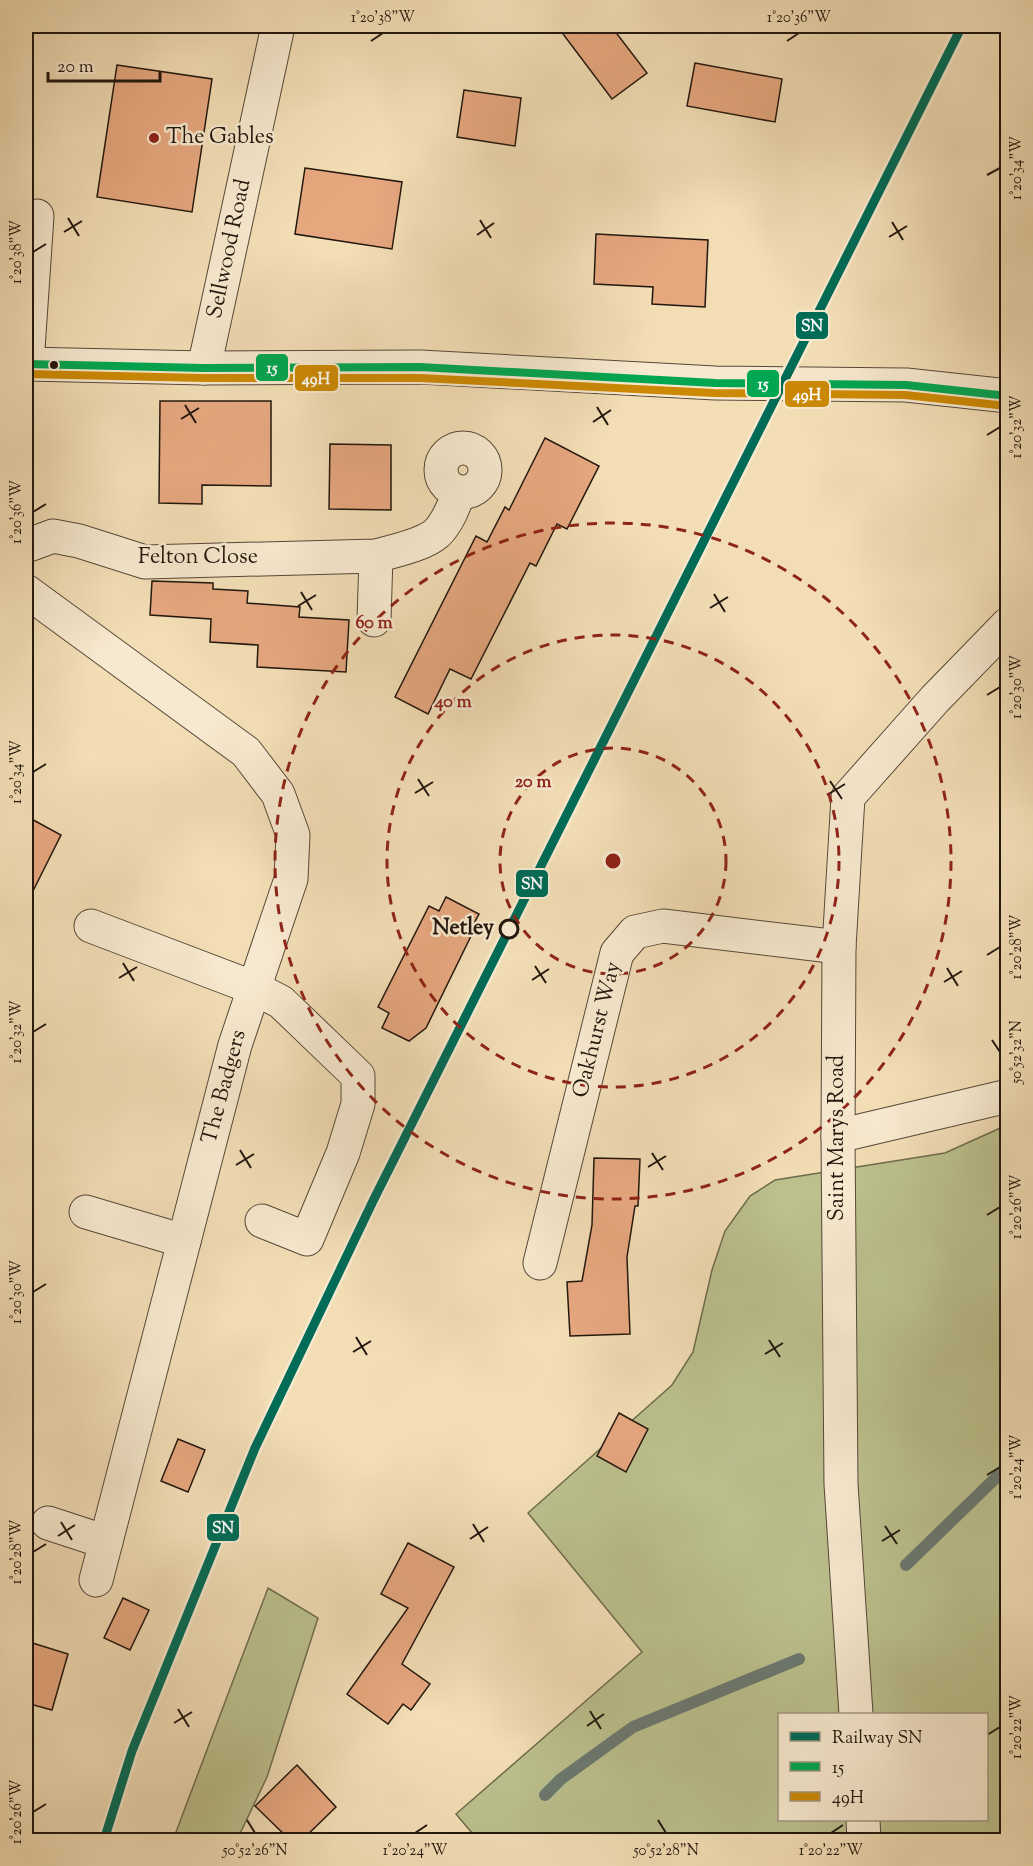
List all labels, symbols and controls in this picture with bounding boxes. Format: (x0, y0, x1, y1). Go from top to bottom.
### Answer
text: 1°20'38"W (351, 8, 415, 29)
text: 1°20'36"W (767, 8, 831, 29)
scale bar (48, 45, 160, 83)
text: 20 m (57, 55, 94, 81)
place label: The Gables (166, 122, 274, 154)
marker: The Gables (147, 131, 161, 145)
text: 1°20'34"W (1007, 136, 1028, 200)
street label: Sellwood Road (200, 176, 260, 322)
text: 1°20'38"W (7, 220, 28, 284)
line badge: SN (795, 311, 829, 340)
text: SN (801, 316, 823, 339)
line badge: 15 (255, 353, 289, 382)
text: 15 (267, 358, 278, 381)
unlabelled marker (48, 359, 60, 371)
line badge: 49H (294, 364, 339, 392)
text: 49H (301, 369, 331, 392)
line badge: 15 (746, 369, 780, 398)
text: 15 (758, 374, 769, 397)
line badge: 49H (784, 380, 830, 408)
text: 49H (792, 385, 822, 408)
text: 1°20'32"W (1007, 395, 1028, 459)
text: 1°20'36"W (7, 480, 28, 544)
street label: Felton Close (138, 542, 258, 574)
text: 60 m (355, 611, 393, 637)
text: 1°20'30"W (1007, 655, 1028, 719)
text: 40 m (433, 690, 472, 716)
text: 1°20'34"W (7, 740, 28, 804)
text: 20 m (515, 770, 551, 796)
centre of rings (603, 851, 623, 871)
line badge: SN (515, 869, 549, 898)
text: SN (521, 874, 543, 897)
place label: Netley (432, 913, 494, 945)
text: 1°20'28"W (1007, 914, 1028, 979)
marker: Netley (499, 919, 519, 939)
street label: Oakhurst Way (566, 959, 630, 1101)
text: 1°20'32"W (7, 1000, 28, 1064)
text: 50°52'32"N (1007, 1020, 1028, 1085)
street label: The Badgers (194, 1026, 256, 1148)
street label: Saint Marys Road (822, 1055, 854, 1221)
text: 1°20'26"W (1007, 1174, 1028, 1239)
text: 1°20'30"W (7, 1260, 28, 1324)
text: 1°20'24"W (1007, 1434, 1028, 1499)
line badge: SN (206, 1513, 240, 1542)
text: SN (212, 1518, 234, 1541)
text: 1°20'28"W (7, 1519, 28, 1584)
text: 1°20'22"W (1007, 1695, 1028, 1759)
legend (778, 1713, 988, 1821)
text: Railway SN (832, 1726, 922, 1752)
text: 15 (832, 1756, 844, 1782)
text: 1°20'26"W (7, 1779, 28, 1844)
text: 49H (832, 1786, 864, 1812)
text: 50°52'26"N (221, 1841, 288, 1862)
text: 1°20'24"W (383, 1841, 448, 1862)
text: 50°52'28"N (632, 1841, 699, 1862)
text: 1°20'22"W (799, 1841, 863, 1862)

